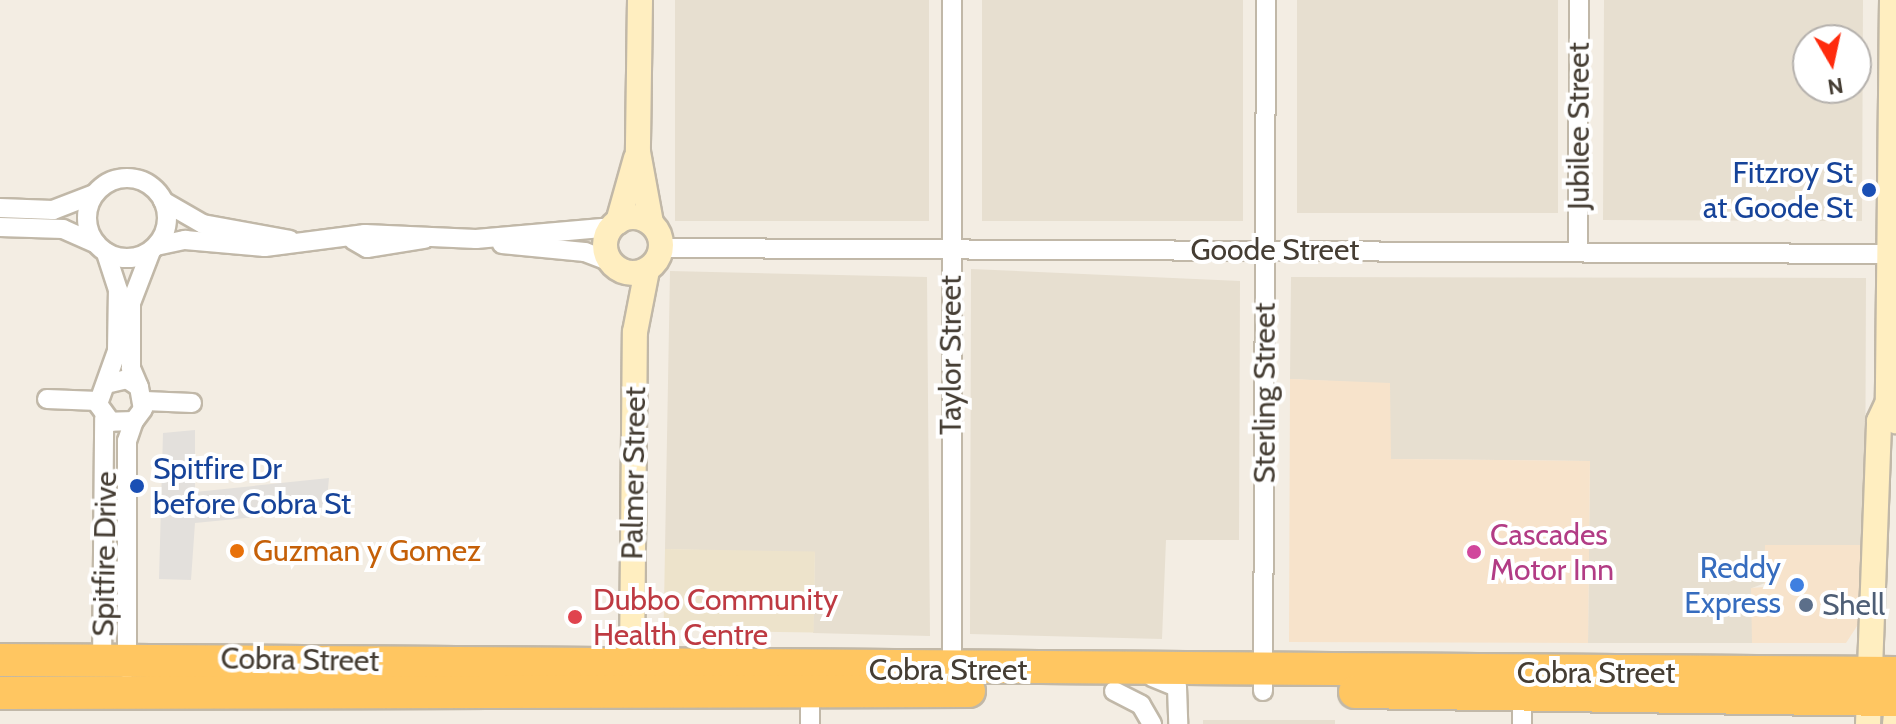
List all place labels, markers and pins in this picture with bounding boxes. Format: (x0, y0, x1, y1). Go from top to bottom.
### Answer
place label: Fitzroy St at Goode St (1703, 155, 1853, 226)
marker: Fitzroy St at Goode St (1860, 181, 1878, 199)
place label: Spitfire Dr before Cobra St (153, 451, 351, 522)
marker: Spitfire Dr before Cobra St (128, 477, 146, 495)
place label: Cascades Motor Inn (1490, 517, 1614, 588)
place label: Guzman y Gomez (253, 533, 481, 569)
marker: Guzman y Gomez (228, 542, 246, 560)
marker: Cascades Motor Inn (1465, 543, 1483, 561)
place label: Reddy Express (1684, 550, 1781, 620)
marker: Reddy Express (1788, 576, 1806, 594)
place label: Dubbo Community Health Centre (593, 582, 838, 652)
place label: Shell (1822, 587, 1885, 623)
marker: Shell (1797, 596, 1815, 614)
marker: Dubbo Community Health Centre (564, 606, 586, 628)

